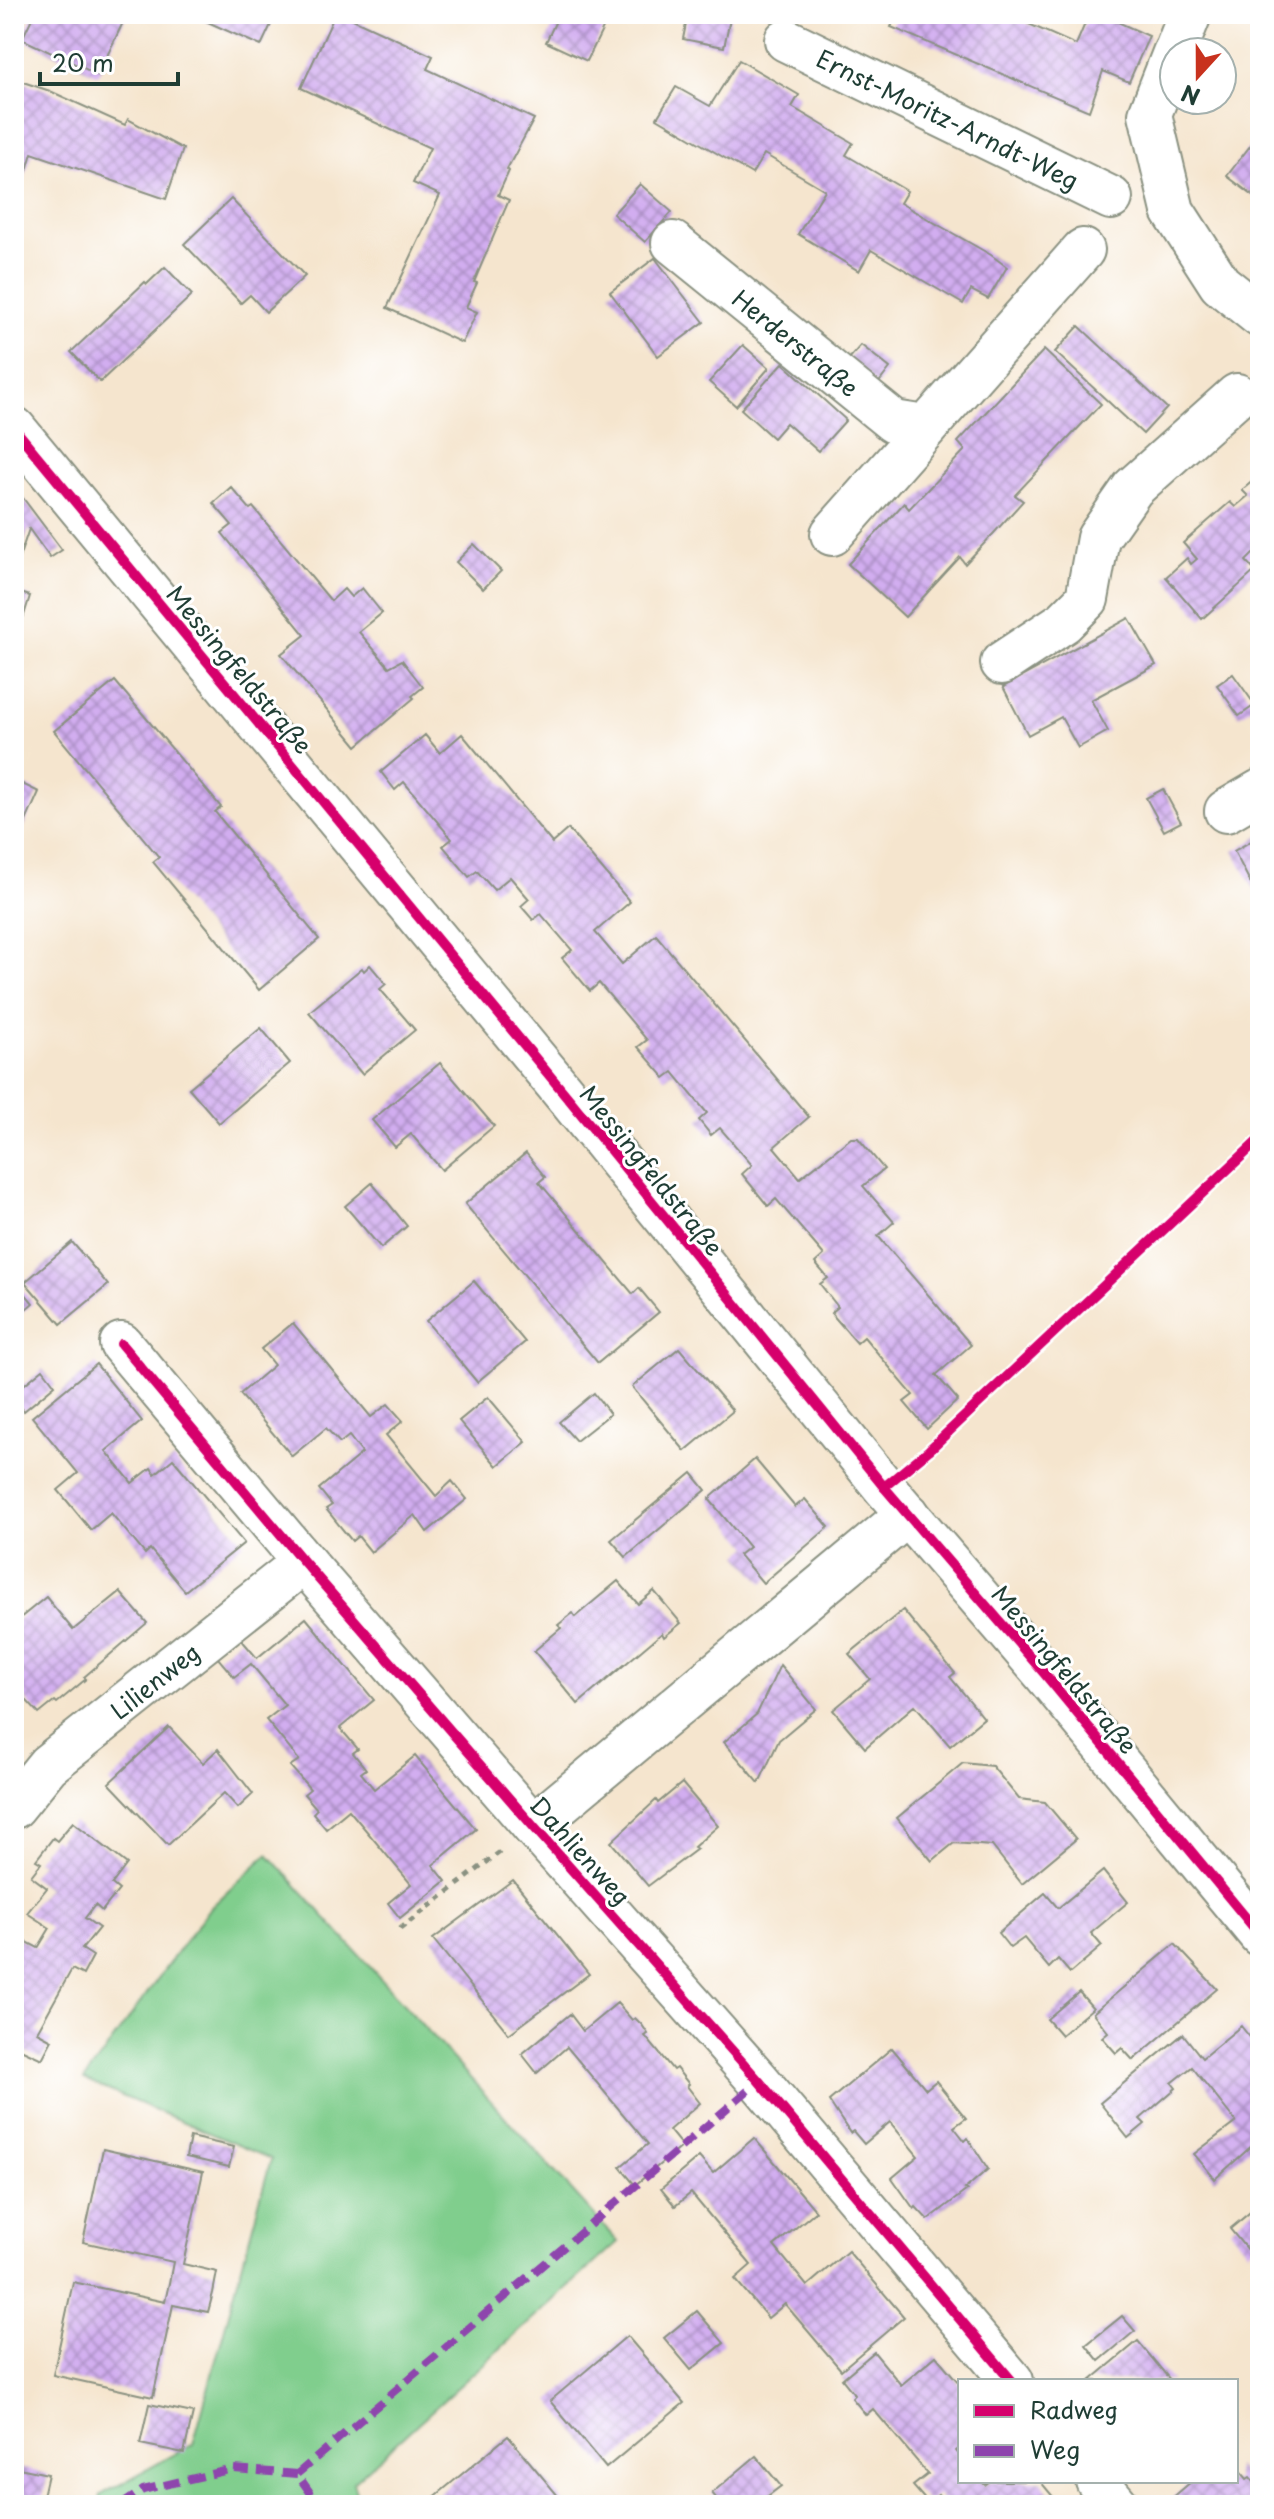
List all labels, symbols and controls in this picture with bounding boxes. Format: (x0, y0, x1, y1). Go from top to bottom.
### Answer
scale bar (40, 36, 178, 86)
north arrow (1158, 36, 1238, 116)
street label: Ernst-Moritz-Arndt-Weg (811, 40, 1085, 198)
text: 20 m (52, 44, 114, 80)
text: N (1176, 78, 1204, 115)
street label: Herderstraße (725, 280, 867, 405)
street label: Messingfeldstraße (159, 577, 321, 761)
street label: Messingfeldstraße (572, 1077, 732, 1263)
street label: Messingfeldstraße (984, 1577, 1146, 1761)
street label: Lilienweg (102, 1634, 207, 1727)
street label: Dahlienweg (522, 1787, 640, 1913)
legend (958, 2379, 1238, 2483)
text: Radweg (1030, 2391, 1118, 2427)
text: Weg (1030, 2431, 1080, 2467)

